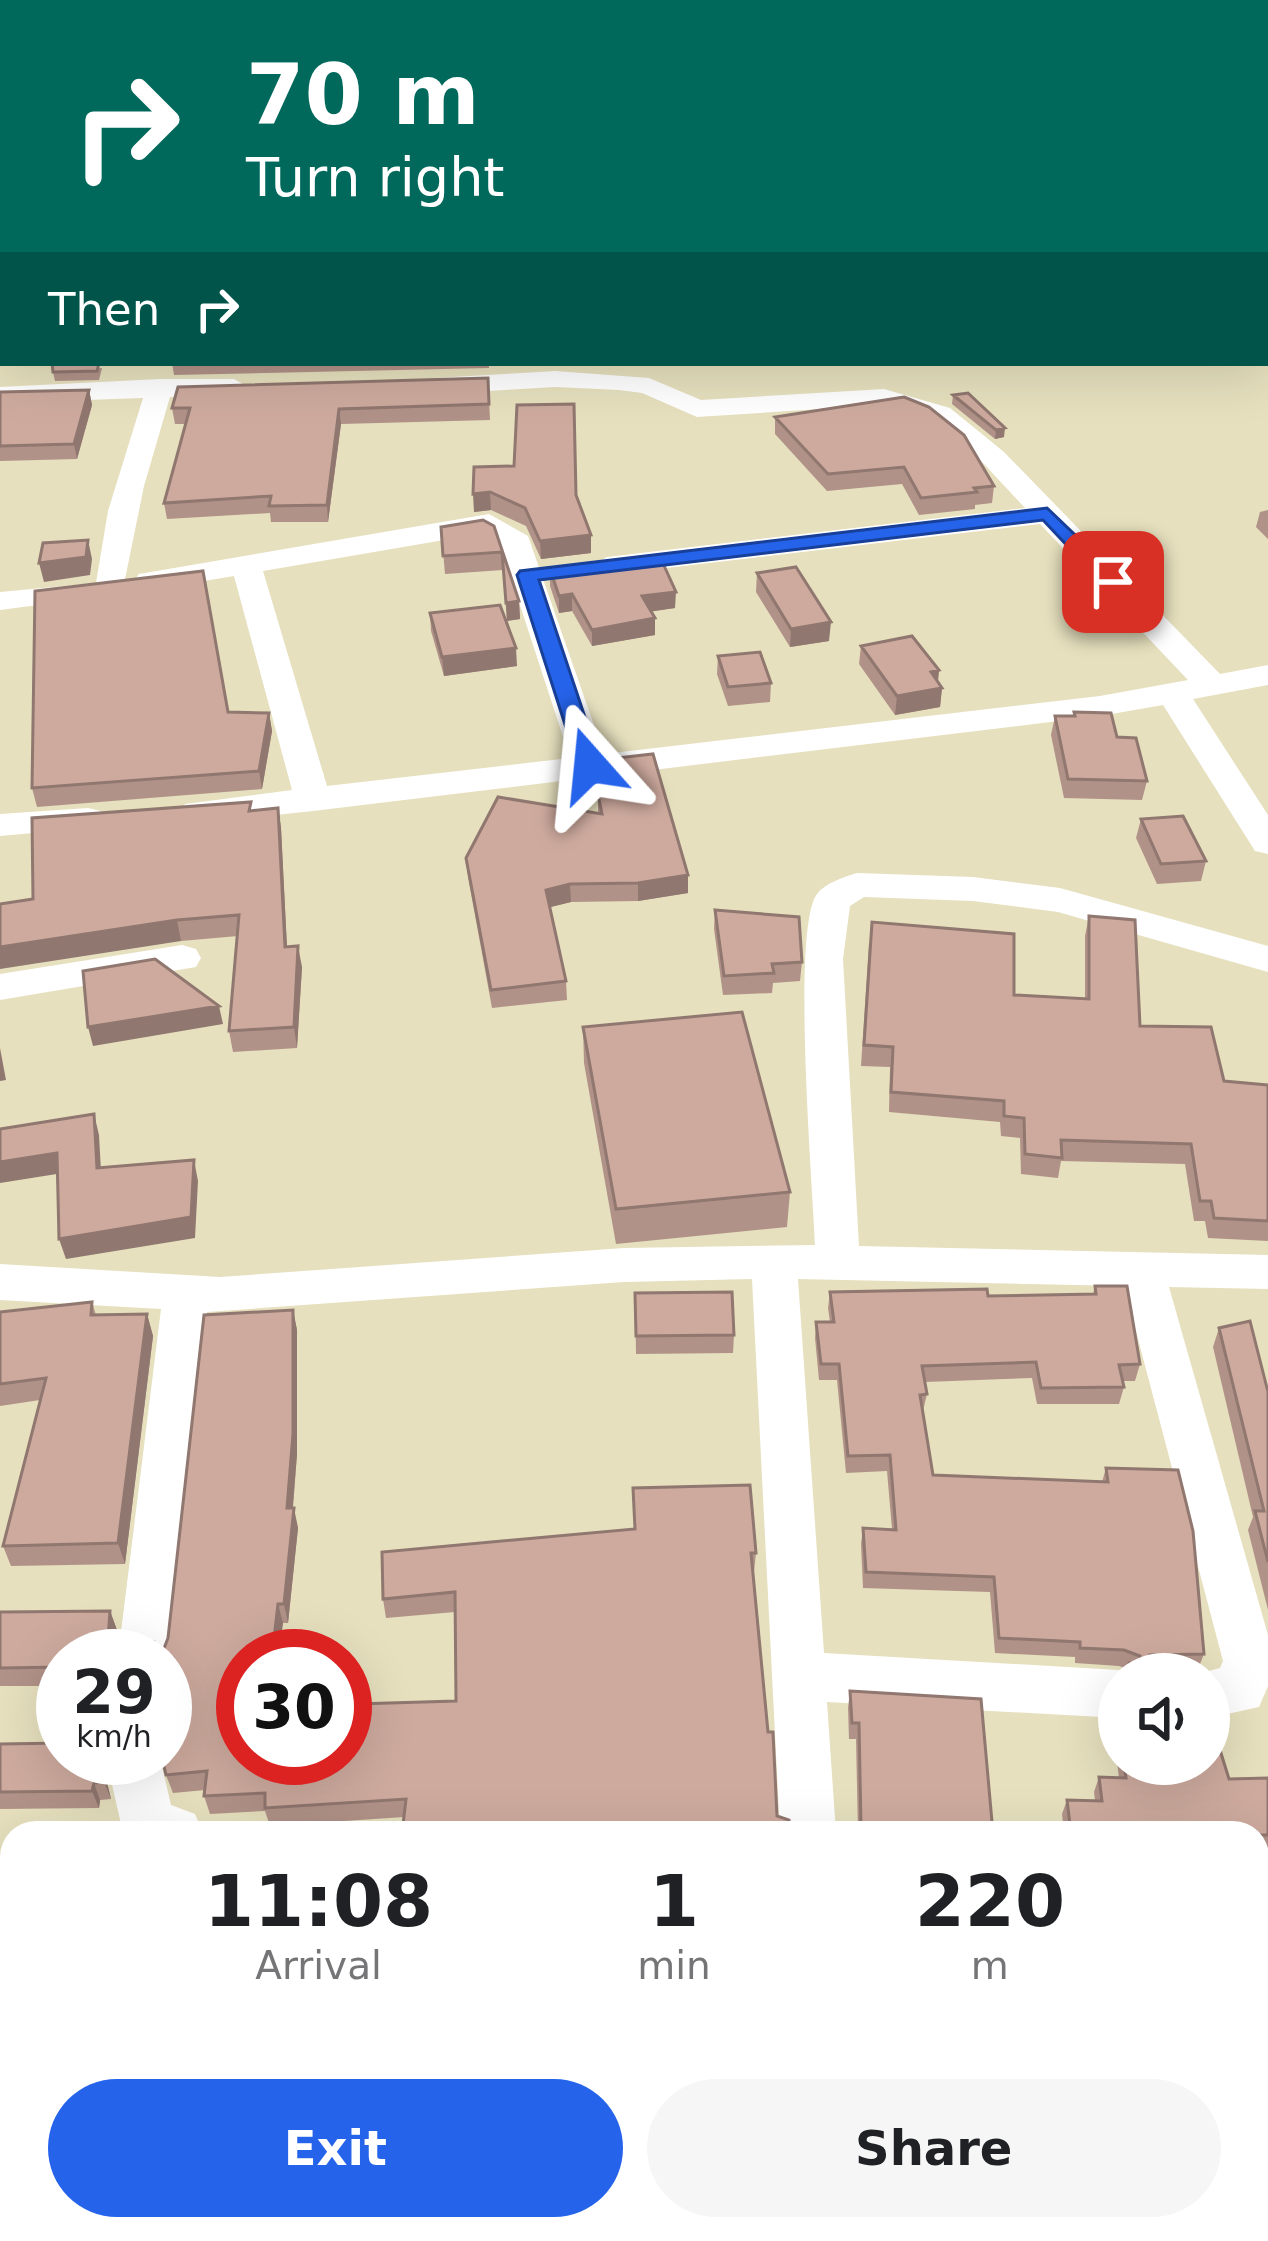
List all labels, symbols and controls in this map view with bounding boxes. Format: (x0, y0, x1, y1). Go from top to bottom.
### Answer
text: 70 m (246, 46, 480, 144)
icon: right (48, 48, 204, 204)
text: Turn right (246, 146, 505, 209)
icon: right (184, 276, 250, 342)
text: Then (48, 283, 160, 336)
pin (1062, 531, 1164, 633)
icon: arrive (1080, 549, 1146, 615)
position arrow (527, 702, 653, 828)
speed limit sign: 30 (216, 1629, 372, 1785)
map controls (1098, 1653, 1230, 1785)
button: sound (1098, 1653, 1230, 1785)
text: 29 (72, 1657, 156, 1727)
text: km/h (76, 1719, 152, 1754)
text: 11:08 (204, 1859, 433, 1943)
text: 1 (649, 1859, 699, 1943)
text: 220 (915, 1859, 1065, 1943)
text: Arrival (255, 1943, 382, 1988)
text: min (637, 1943, 711, 1988)
text: m (971, 1943, 1009, 1988)
button: Exit (48, 2079, 623, 2217)
button: Share (647, 2079, 1221, 2217)

